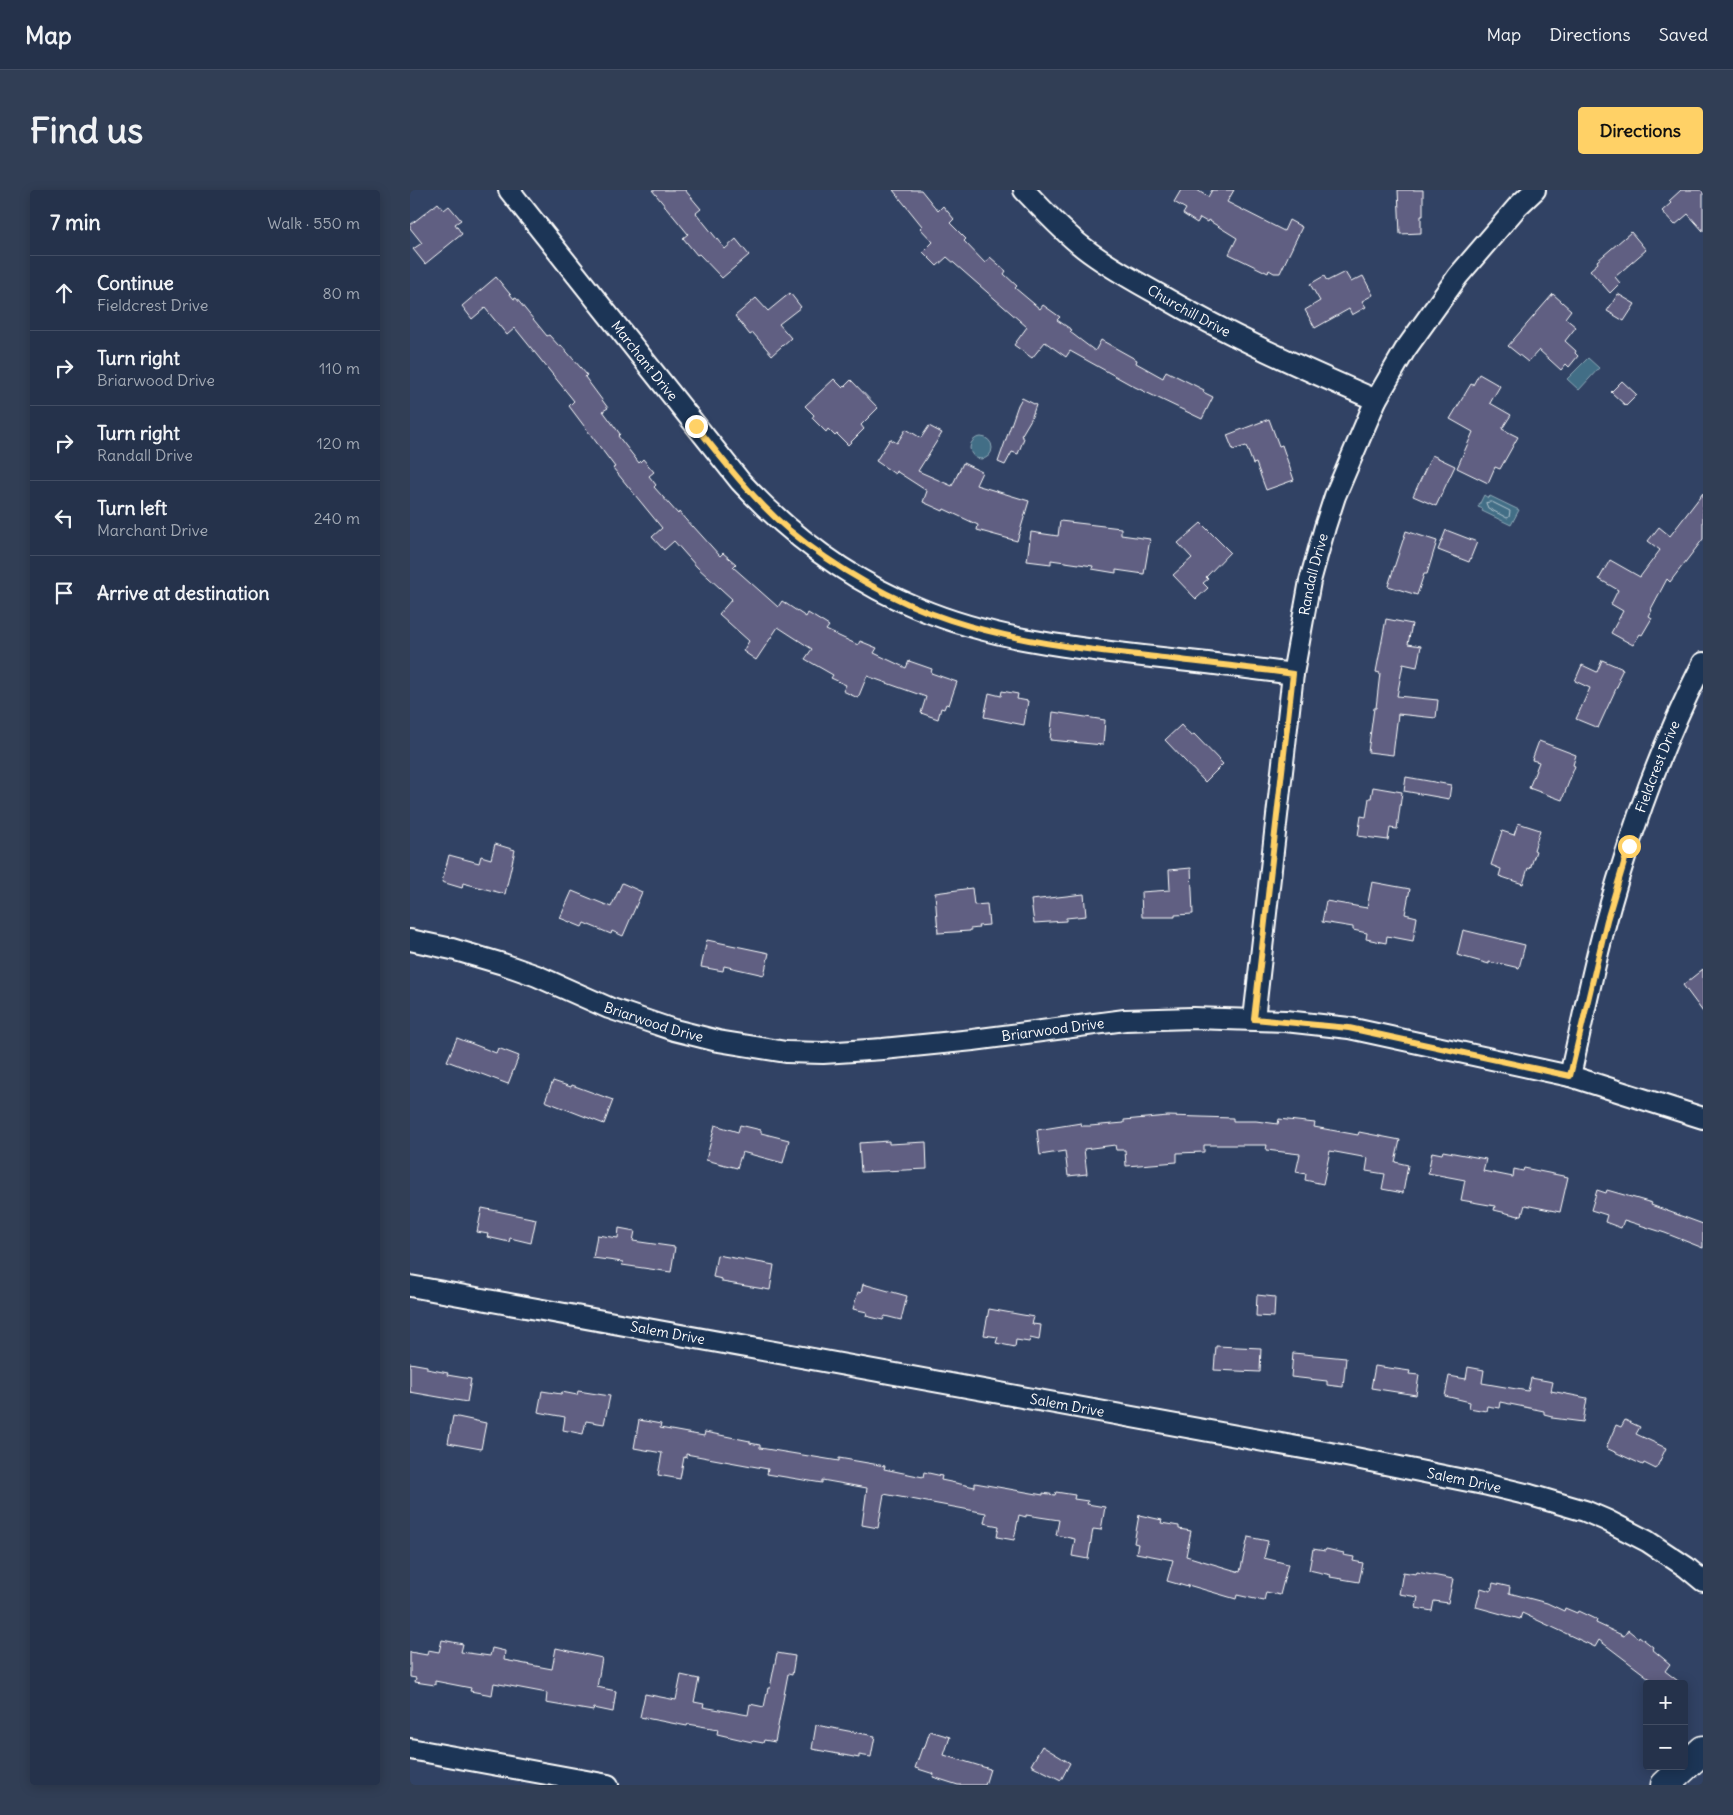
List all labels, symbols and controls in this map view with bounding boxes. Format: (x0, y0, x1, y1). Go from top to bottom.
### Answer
text: Map (25, 20, 72, 50)
text: Map (1486, 23, 1521, 46)
text: Directions (1549, 23, 1631, 46)
text: Saved (1659, 23, 1708, 46)
button: Directions (1578, 107, 1703, 154)
text: Find us (30, 108, 143, 152)
text: 7 min (50, 209, 101, 236)
text: Walk · 550 m (267, 213, 360, 233)
text: Continue (97, 271, 174, 295)
icon: ahead (50, 279, 78, 307)
street label: Churchill Drive (1144, 281, 1234, 341)
text: 80 m (322, 283, 360, 303)
text: Fieldcrest Drive (97, 295, 208, 315)
street label: Marchant Drive (607, 317, 682, 404)
text: Turn right (97, 346, 180, 370)
icon: right (50, 354, 78, 382)
text: 110 m (319, 358, 360, 378)
text: Briarwood Drive (97, 370, 215, 390)
route end (685, 415, 708, 438)
text: Turn right (97, 421, 180, 445)
icon: right (50, 429, 78, 457)
text: 120 m (317, 433, 360, 453)
text: Randall Drive (97, 445, 193, 465)
text: Turn left (97, 496, 167, 520)
icon: left (50, 504, 78, 532)
text: 240 m (314, 508, 360, 528)
text: Marchant Drive (97, 520, 208, 540)
street label: Randall Drive (1295, 531, 1332, 617)
icon: arrive (50, 579, 78, 607)
text: Arrive at destination (97, 581, 270, 605)
street label: Fieldcrest Drive (1631, 718, 1684, 815)
route start (1618, 835, 1641, 858)
street label: Briarwood Drive (602, 998, 705, 1046)
street label: Briarwood Drive (1001, 1014, 1105, 1045)
street label: Salem Drive (629, 1317, 706, 1348)
street label: Salem Drive (1029, 1390, 1106, 1421)
street label: Salem Drive (1426, 1464, 1503, 1497)
map controls (1643, 1680, 1688, 1770)
button: + (1643, 1680, 1688, 1725)
button: − (1643, 1725, 1688, 1770)

